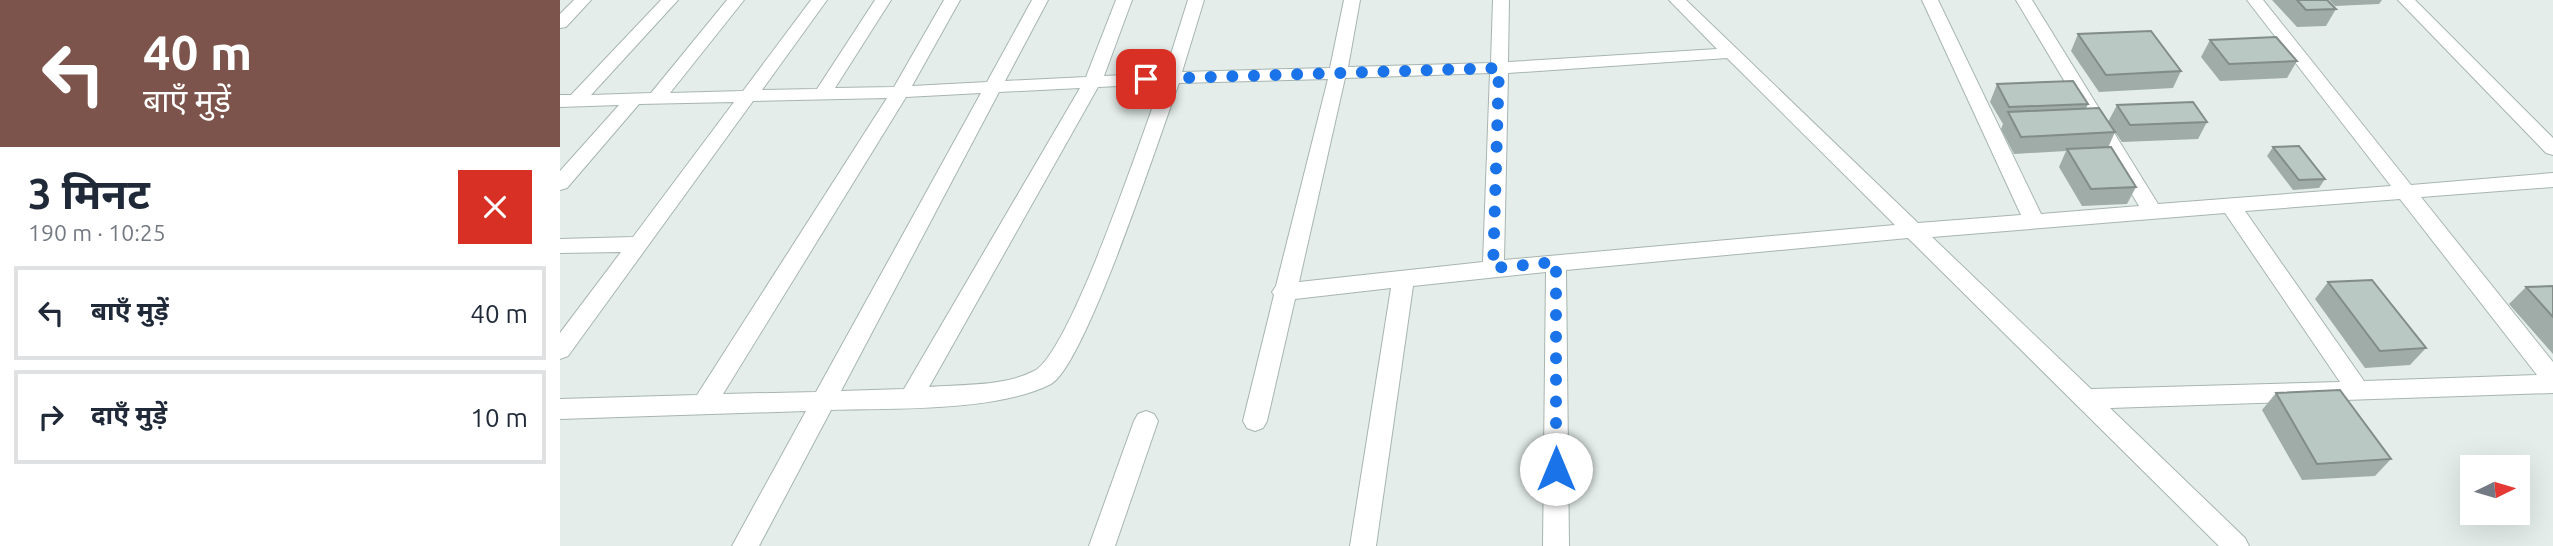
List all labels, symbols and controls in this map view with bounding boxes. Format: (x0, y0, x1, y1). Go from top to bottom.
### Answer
text: 40 m (143, 24, 252, 79)
icon: left (28, 28, 119, 119)
pin (1116, 49, 1176, 109)
icon: arrive (1127, 60, 1165, 98)
text: बाएँ मुड़ें (143, 82, 231, 118)
text: 3 मिनट (28, 170, 150, 217)
button: close (458, 170, 532, 244)
text: 190 m · 10:25 (28, 220, 166, 245)
icon: left (32, 294, 70, 332)
text: बाएँ मुड़ें (91, 296, 168, 325)
text: 40 m (470, 299, 528, 328)
icon: right (32, 398, 70, 436)
text: दाएँ मुड़ें (91, 400, 167, 429)
text: 10 m (470, 403, 528, 432)
position arrow (1519, 432, 1593, 506)
north arrow (2460, 455, 2530, 525)
map controls (2460, 455, 2530, 525)

